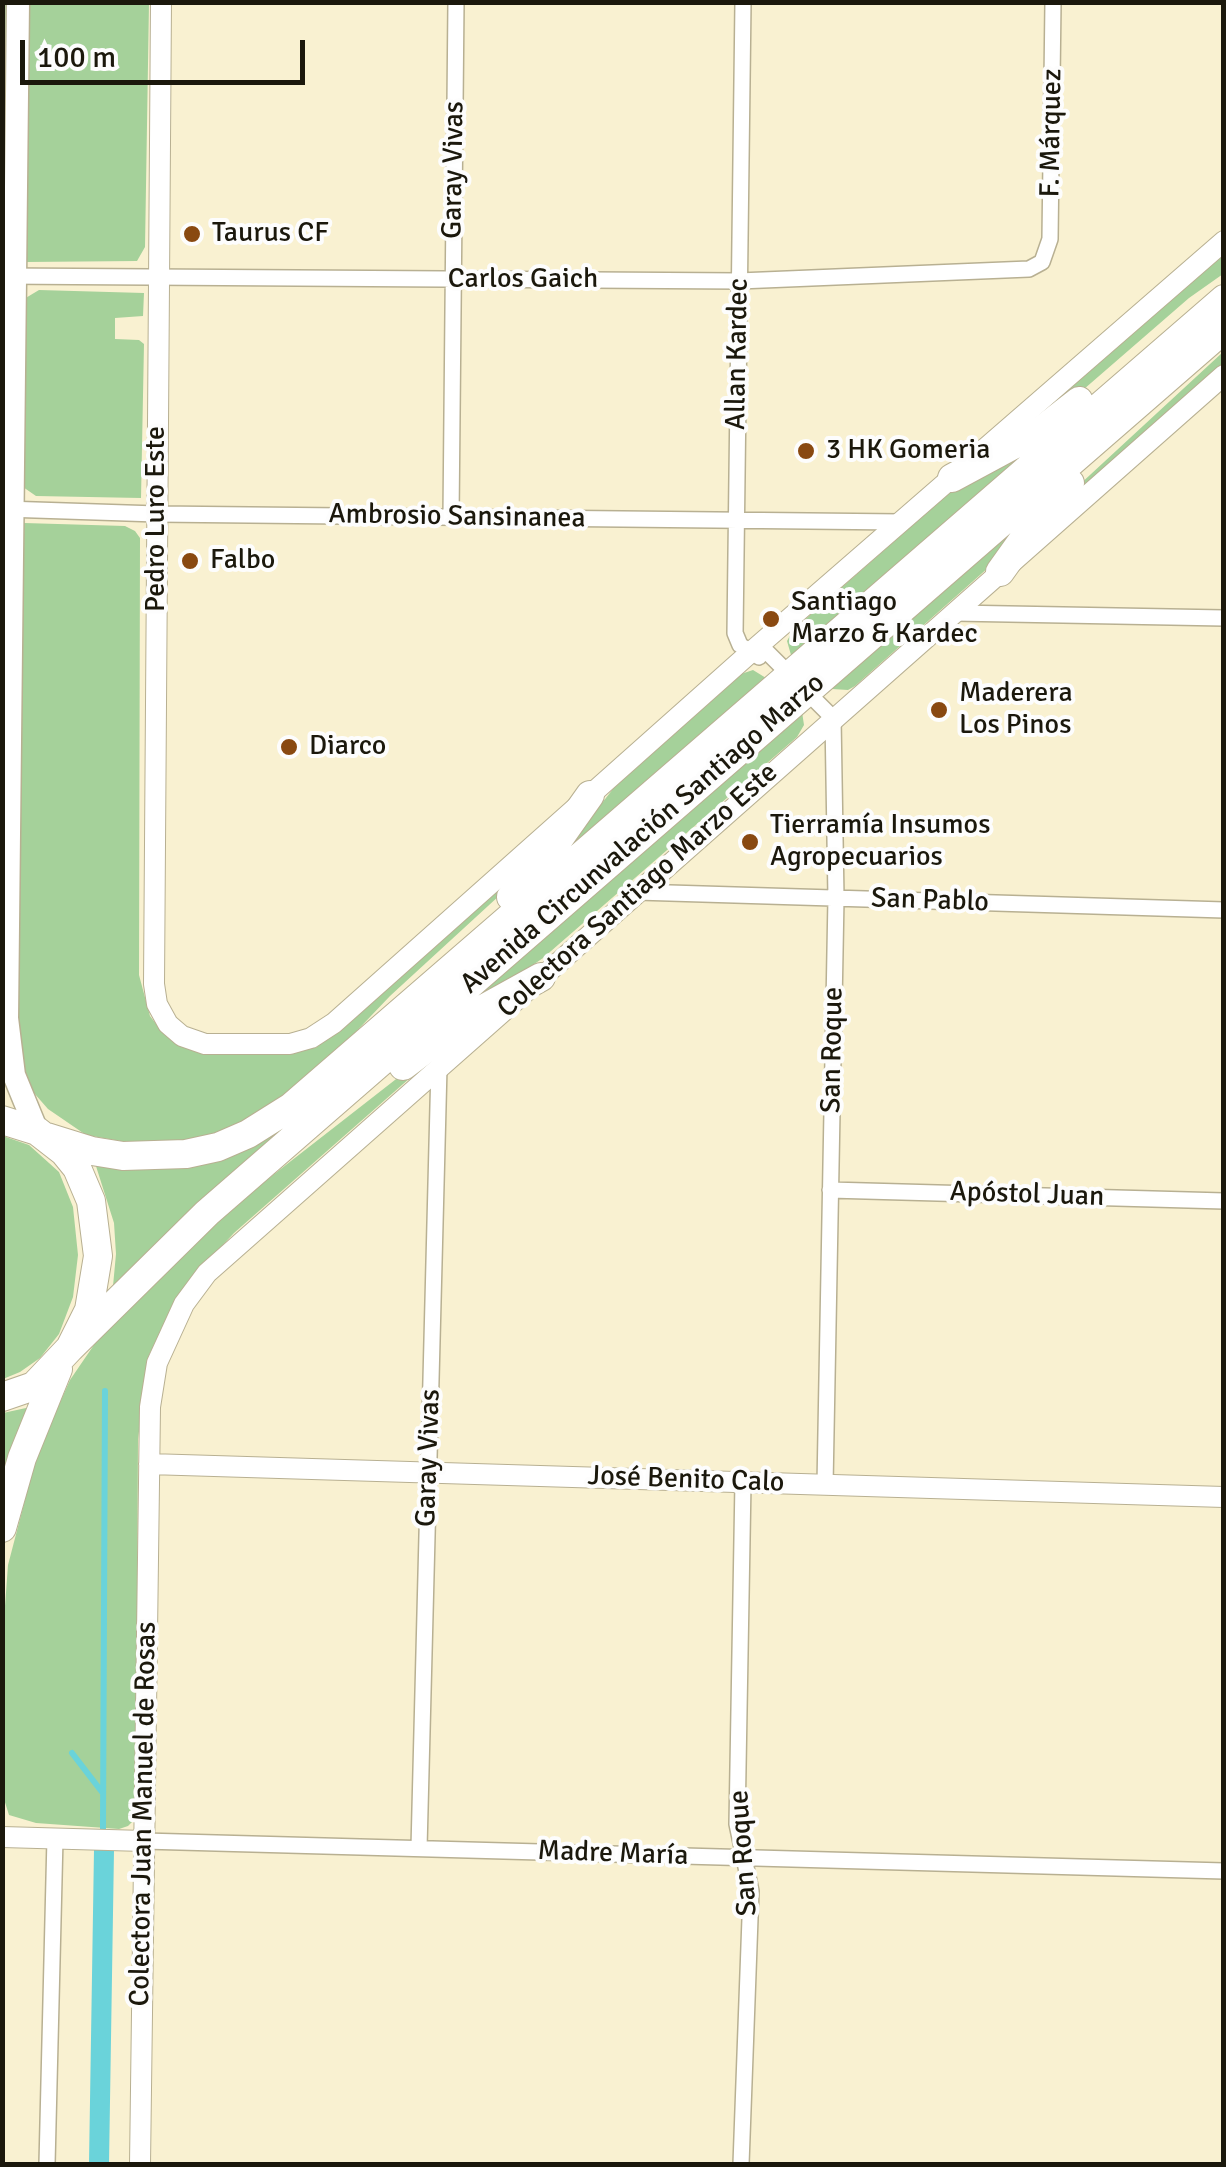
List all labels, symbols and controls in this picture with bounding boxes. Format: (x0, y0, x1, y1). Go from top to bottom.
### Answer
scale bar (25, 20, 310, 82)
text: 100 m (37, 39, 116, 76)
street label: F. Márquez (1034, 68, 1070, 198)
street label: Garay Vivas (436, 101, 472, 239)
place label: Taurus CF (212, 217, 329, 251)
marker: Taurus CF (181, 223, 203, 245)
street label: Carlos Gaich (448, 263, 598, 297)
street label: Allan Kardec (720, 278, 756, 430)
street label: Pedro Luro Este (140, 426, 174, 612)
place label: 3 HK Gomeria (826, 434, 990, 468)
marker: 3 HK Gomeria (795, 440, 817, 462)
street label: Ambrosio Sansinanea (328, 498, 586, 536)
place label: Falbo (210, 544, 275, 578)
marker: Falbo (179, 550, 201, 572)
place label: Santiago Marzo & Kardec (791, 586, 978, 652)
marker: Santiago Marzo & Kardec (760, 608, 782, 630)
street label: Avenida Circunvalación Santiago Marzo (454, 667, 832, 1001)
place label: Maderera Los Pinos (959, 677, 1073, 743)
marker: Maderera Los Pinos (928, 699, 950, 721)
place label: Diarco (309, 730, 386, 764)
marker: Diarco (278, 736, 300, 758)
street label: Colectora Santiago Marzo Este (491, 756, 785, 1026)
place label: Tierramía Insumos Agropecuarios (770, 809, 990, 875)
marker: Tierramía Insumos Agropecuarios (739, 831, 761, 853)
street label: San Pablo (870, 882, 990, 920)
street label: San Roque (815, 987, 851, 1113)
street label: Apóstol Juan (949, 1176, 1105, 1214)
street label: Garay Vivas (410, 1388, 448, 1528)
street label: José Benito Calo (587, 1460, 785, 1500)
street label: Colectora Juan Manuel de Rosas (124, 1621, 164, 2007)
street label: San Roque (723, 1789, 765, 1917)
street label: Madre María (537, 1835, 689, 1873)

